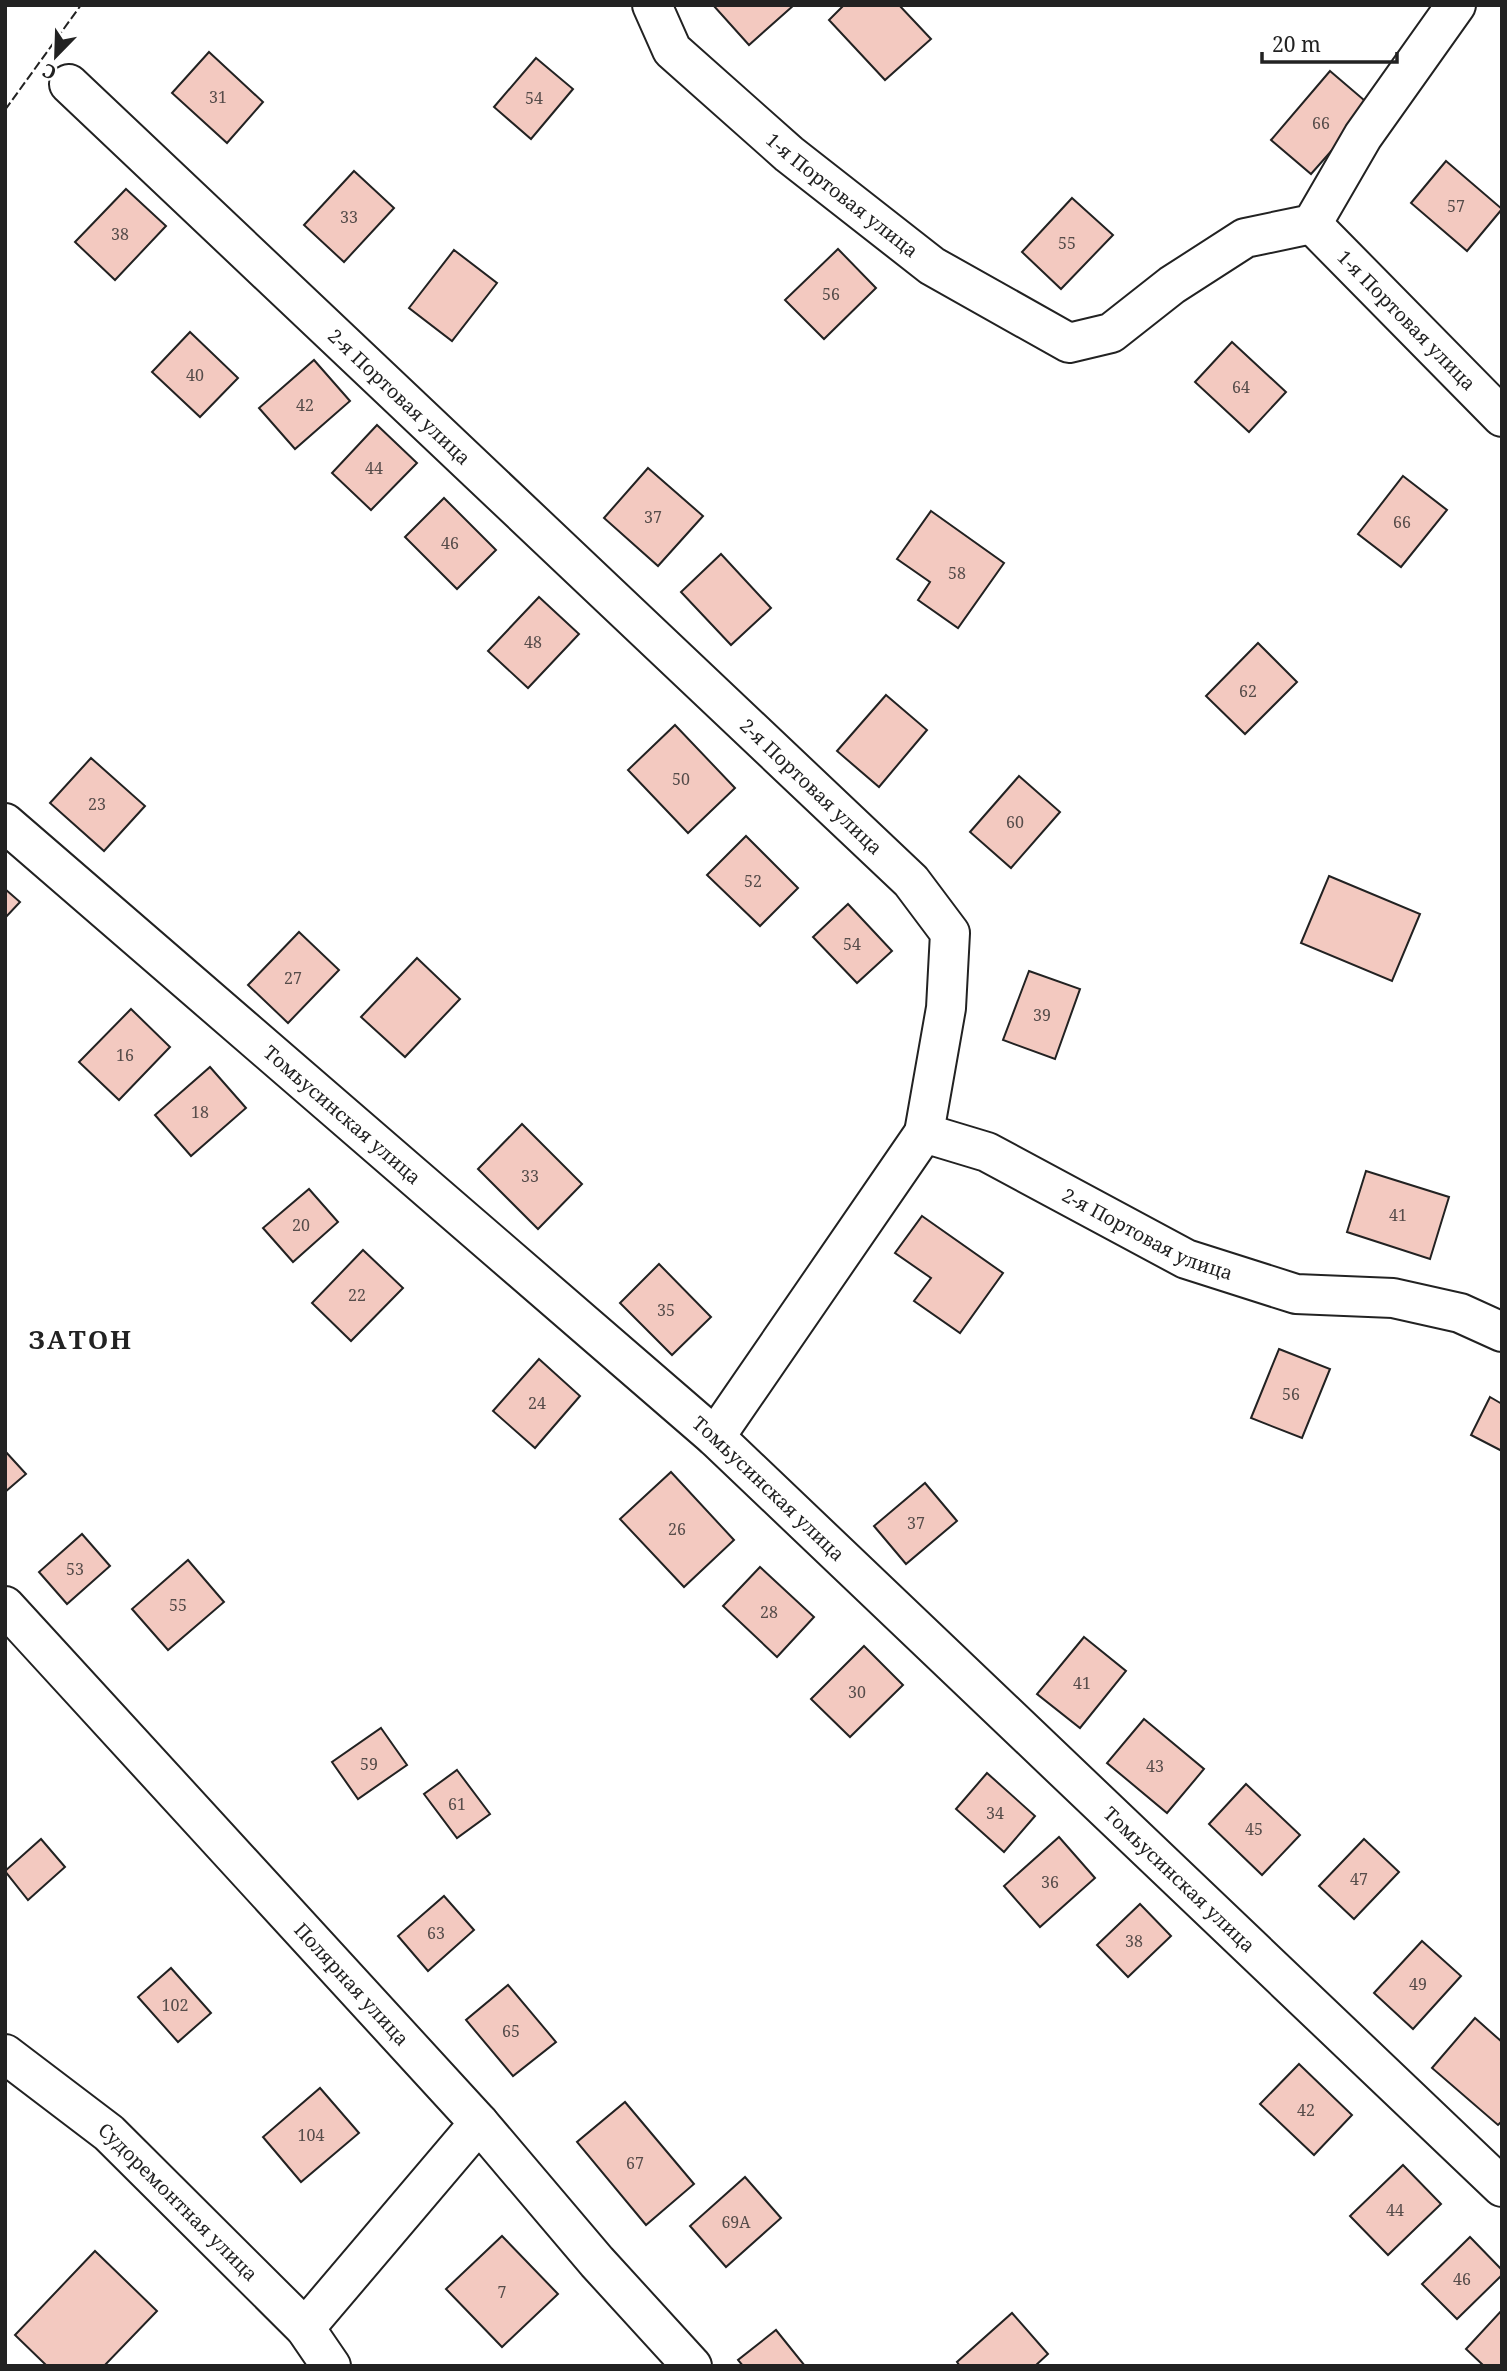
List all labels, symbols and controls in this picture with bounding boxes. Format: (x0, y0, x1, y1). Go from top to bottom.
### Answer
north arrow (21, 21, 91, 91)
scale bar (1262, 21, 1397, 65)
text: 20 m (1272, 30, 1321, 58)
text: С (39, 57, 60, 86)
house number: 31 (209, 86, 227, 108)
house number: 54 (525, 87, 543, 109)
house number: 66 (1312, 112, 1330, 134)
street label: 1-я Портовая улица (761, 127, 924, 263)
house number: 57 (1447, 195, 1465, 217)
house number: 33 (340, 206, 358, 228)
house number: 38 (111, 223, 129, 245)
house number: 55 (1058, 232, 1076, 254)
street label: 1-я Портовая улица (1332, 244, 1482, 396)
house number: 56 (822, 283, 840, 305)
street label: 2-я Портовая улица (322, 323, 476, 471)
house number: 40 (186, 364, 204, 386)
house number: 64 (1232, 376, 1250, 398)
house number: 42 (296, 394, 314, 416)
house number: 44 (365, 457, 383, 479)
house number: 37 (644, 506, 662, 528)
house number: 66 (1393, 511, 1411, 533)
house number: 46 (441, 532, 459, 554)
house number: 58 (948, 562, 966, 584)
house number: 48 (524, 631, 542, 653)
house number: 62 (1239, 680, 1257, 702)
street label: 2-я Портовая улица (734, 713, 888, 860)
house number: 50 (672, 768, 690, 790)
house number: 23 (88, 793, 106, 815)
house number: 60 (1006, 811, 1024, 833)
house number: 52 (744, 870, 762, 892)
house number: 54 (843, 933, 861, 955)
house number: 27 (284, 967, 302, 989)
house number: 39 (1033, 1004, 1051, 1026)
street label: Томьусинская улица (258, 1039, 427, 1190)
house number: 16 (116, 1044, 134, 1066)
house number: 18 (191, 1101, 209, 1123)
house number: 33 (521, 1165, 539, 1187)
street label: 2-я Портовая улица (1058, 1182, 1236, 1286)
house number: 41 (1389, 1204, 1407, 1226)
house number: 20 (292, 1214, 310, 1236)
house number: 22 (348, 1284, 366, 1306)
house number: 35 (657, 1299, 675, 1321)
district label: ЗАТОН (29, 1321, 133, 1357)
house number: 56 (1282, 1383, 1300, 1405)
house number: 24 (528, 1392, 546, 1414)
street label: Томьусинская улица (687, 1410, 850, 1567)
house number: 37 (907, 1512, 925, 1534)
house number: 26 (668, 1518, 686, 1540)
house number: 53 (66, 1558, 84, 1580)
house number: 55 (169, 1594, 187, 1616)
house number: 28 (760, 1601, 778, 1623)
house number: 41 (1073, 1672, 1091, 1694)
house number: 30 (848, 1681, 866, 1703)
house number: 59 (360, 1753, 378, 1775)
house number: 43 (1146, 1755, 1164, 1777)
house number: 61 (448, 1793, 466, 1815)
street label: Томьусинская улица (1098, 1801, 1261, 1958)
house number: 34 (986, 1802, 1004, 1824)
house number: 45 (1245, 1818, 1263, 1840)
house number: 47 (1350, 1868, 1368, 1890)
house number: 36 (1041, 1871, 1059, 1893)
street label: Полярная улица (288, 1917, 415, 2051)
house number: 63 (427, 1922, 445, 1944)
house number: 38 (1125, 1930, 1143, 1952)
house number: 49 (1409, 1973, 1427, 1995)
house number: 102 (162, 1994, 188, 2016)
house number: 65 (502, 2020, 520, 2042)
house number: 42 (1297, 2099, 1315, 2121)
street label: Судоремонтная улица (93, 2117, 263, 2287)
house number: 104 (298, 2124, 324, 2146)
house number: 67 (626, 2152, 644, 2174)
house number: 44 (1386, 2199, 1404, 2221)
house number: 69А (721, 2211, 751, 2233)
house number: 46 (1453, 2268, 1471, 2290)
house number: 7 (498, 2281, 507, 2303)

